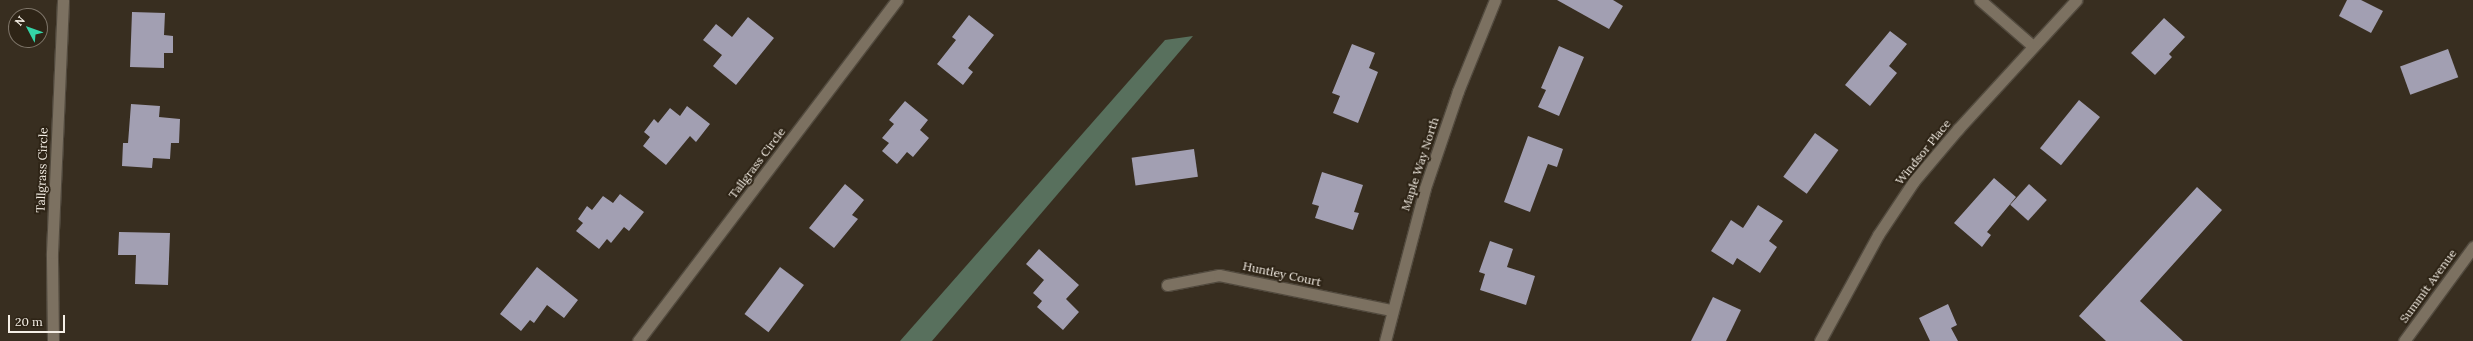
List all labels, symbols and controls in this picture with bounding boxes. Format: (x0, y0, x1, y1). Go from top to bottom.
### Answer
north arrow (8, 8, 48, 48)
text: N (12, 13, 28, 29)
street label: Maple Way North (1398, 115, 1442, 213)
street label: Windsor Place (1892, 116, 1954, 188)
street label: Tallgrass Circle (726, 125, 788, 201)
street label: Tallgrass Circle (33, 127, 51, 213)
street label: Summit Avenue (2396, 246, 2460, 326)
street label: Huntley Court (1241, 259, 1323, 289)
scale bar (10, 307, 67, 333)
text: 20 m (15, 314, 43, 329)

